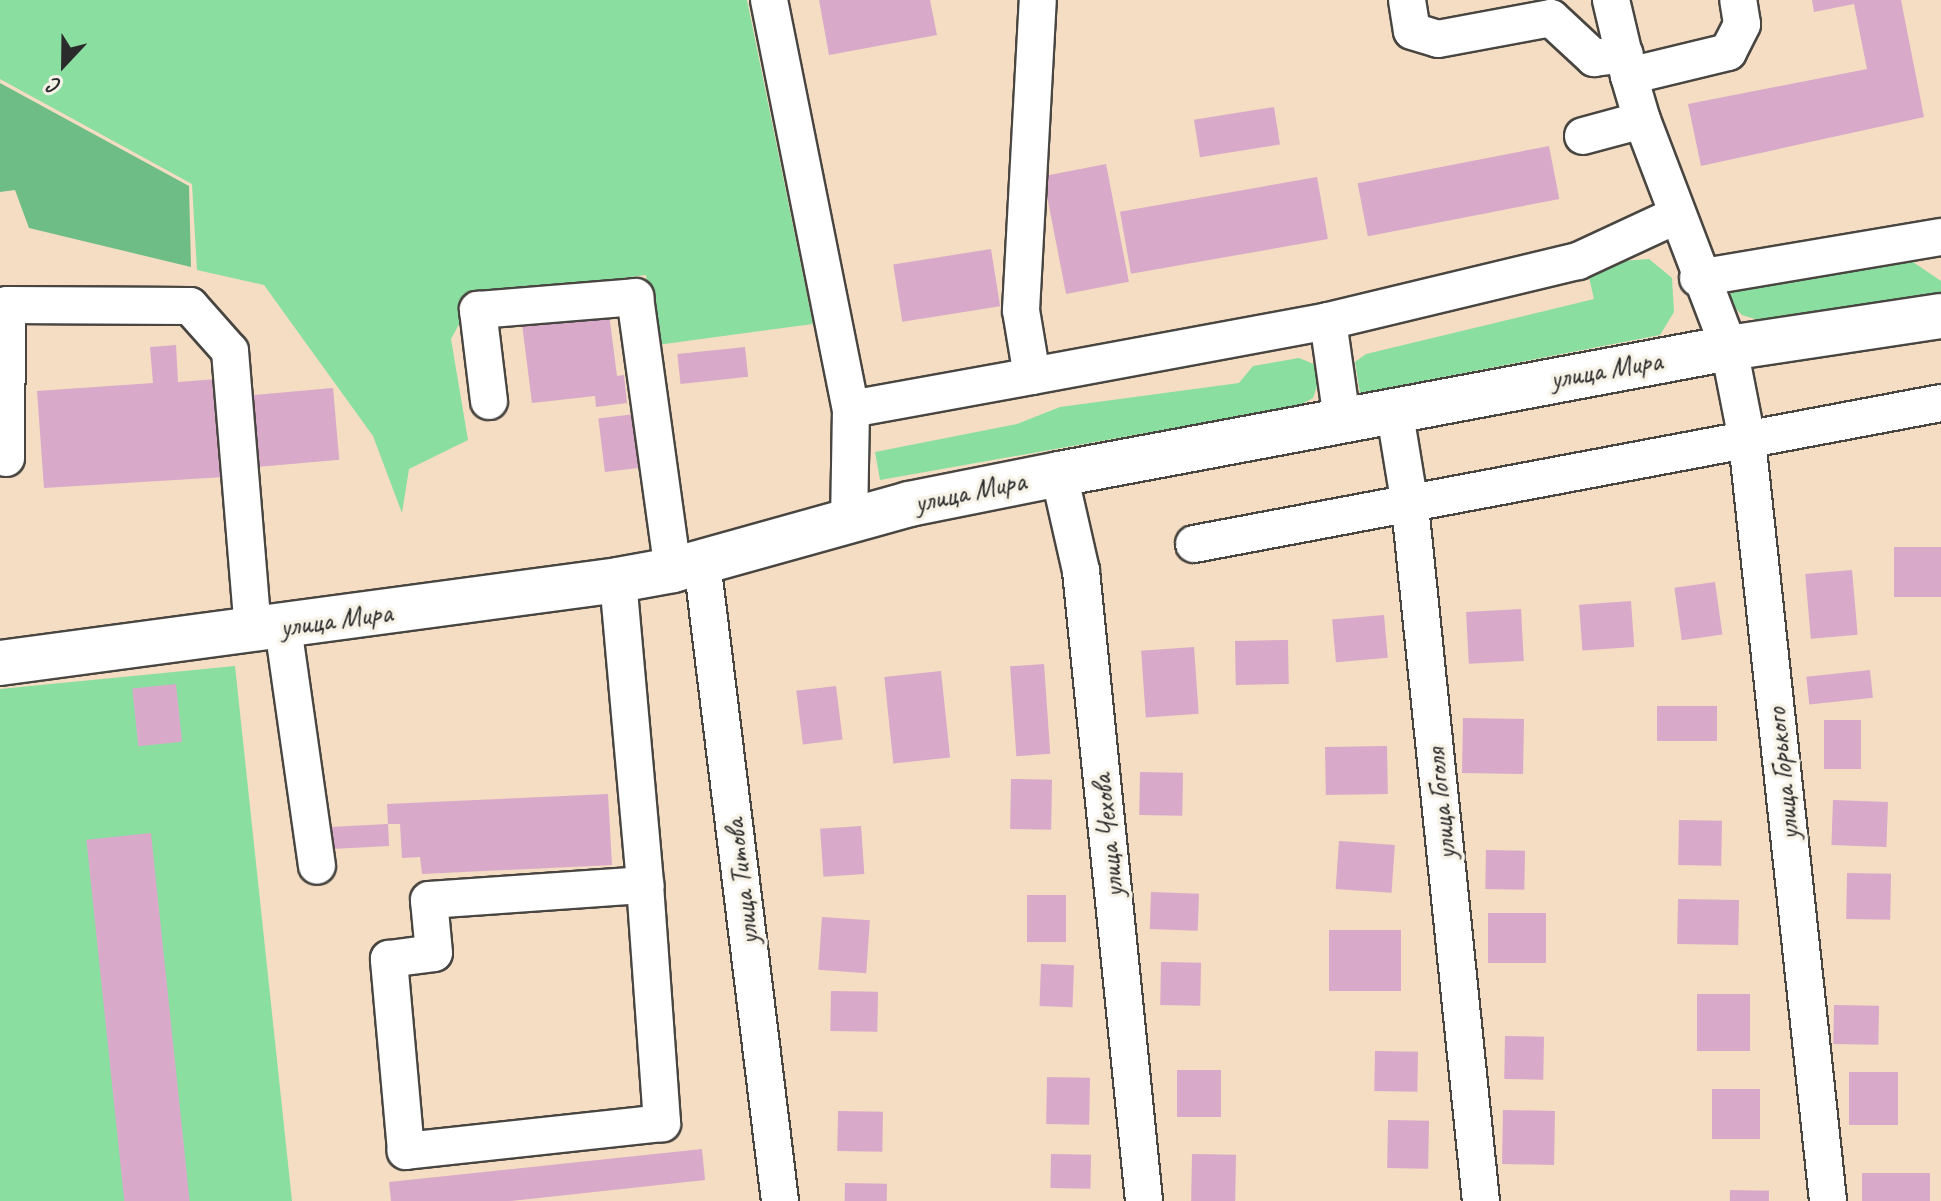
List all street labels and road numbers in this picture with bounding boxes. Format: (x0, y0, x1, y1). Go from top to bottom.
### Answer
street label: улица Мира (1548, 344, 1664, 396)
street label: улица Мира (911, 464, 1029, 520)
street label: улица Мира (278, 596, 394, 644)
street label: улица Горького (1759, 707, 1807, 841)
street label: улица Гоголя (1418, 747, 1464, 861)
street label: улица Чехова (1085, 773, 1131, 899)
street label: улица Титова (718, 818, 766, 946)

